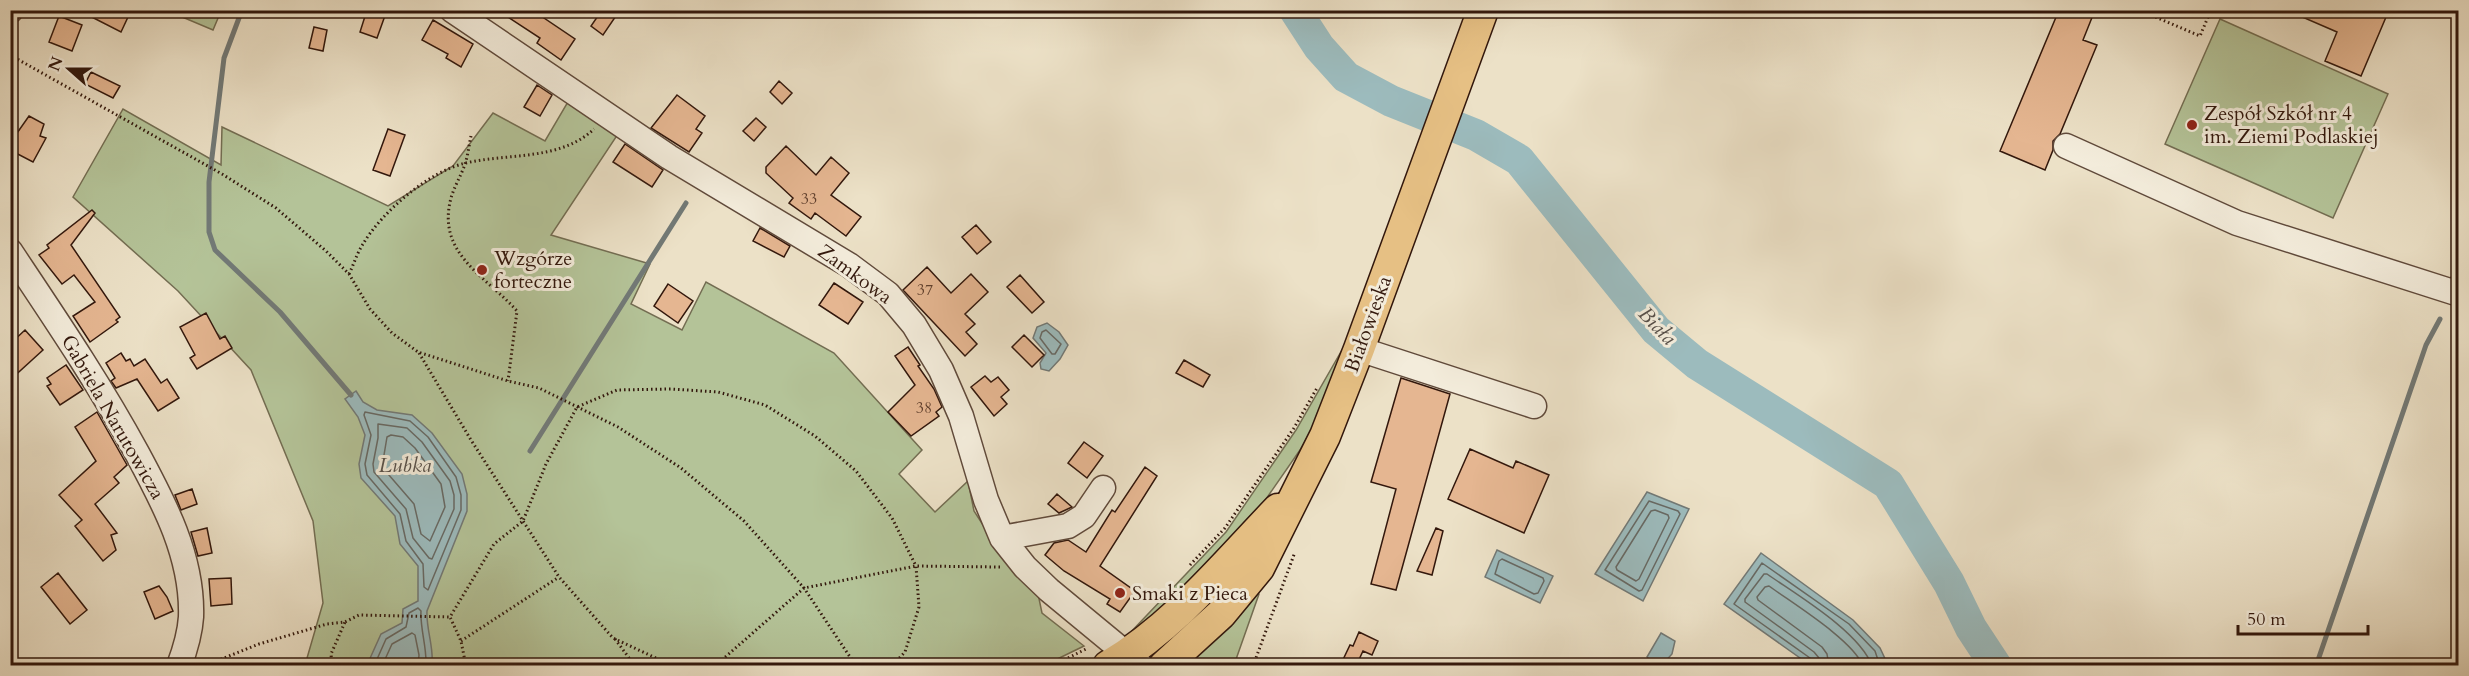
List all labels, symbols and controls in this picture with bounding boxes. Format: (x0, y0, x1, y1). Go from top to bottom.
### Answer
north arrow (39, 39, 99, 99)
text: N (43, 53, 69, 74)
place label: Zespół Szkół nr 4 im. Ziemi Podlaskiej (2204, 100, 2379, 150)
marker: Zespół Szkół nr 4 im. Ziemi Podlaskiej (2185, 118, 2199, 132)
house number: 33 (801, 188, 817, 210)
street label: Zamkowa (812, 238, 898, 310)
place label: Wzgórze forteczne (493, 245, 572, 295)
marker: Wzgórze forteczne (475, 263, 489, 277)
street label: Białowieska (1338, 272, 1398, 376)
house number: 37 (917, 279, 933, 301)
water label: Biała (1631, 300, 1683, 352)
street label: Gabriela Narutowicza (55, 330, 171, 504)
house number: 38 (916, 397, 932, 419)
water label: Lubka (379, 451, 431, 480)
place label: Smaki z Pieca (1132, 580, 1248, 607)
marker: Smaki z Pieca (1113, 586, 1127, 600)
scale bar (2238, 598, 2368, 636)
text: 50 m (2247, 607, 2286, 632)

